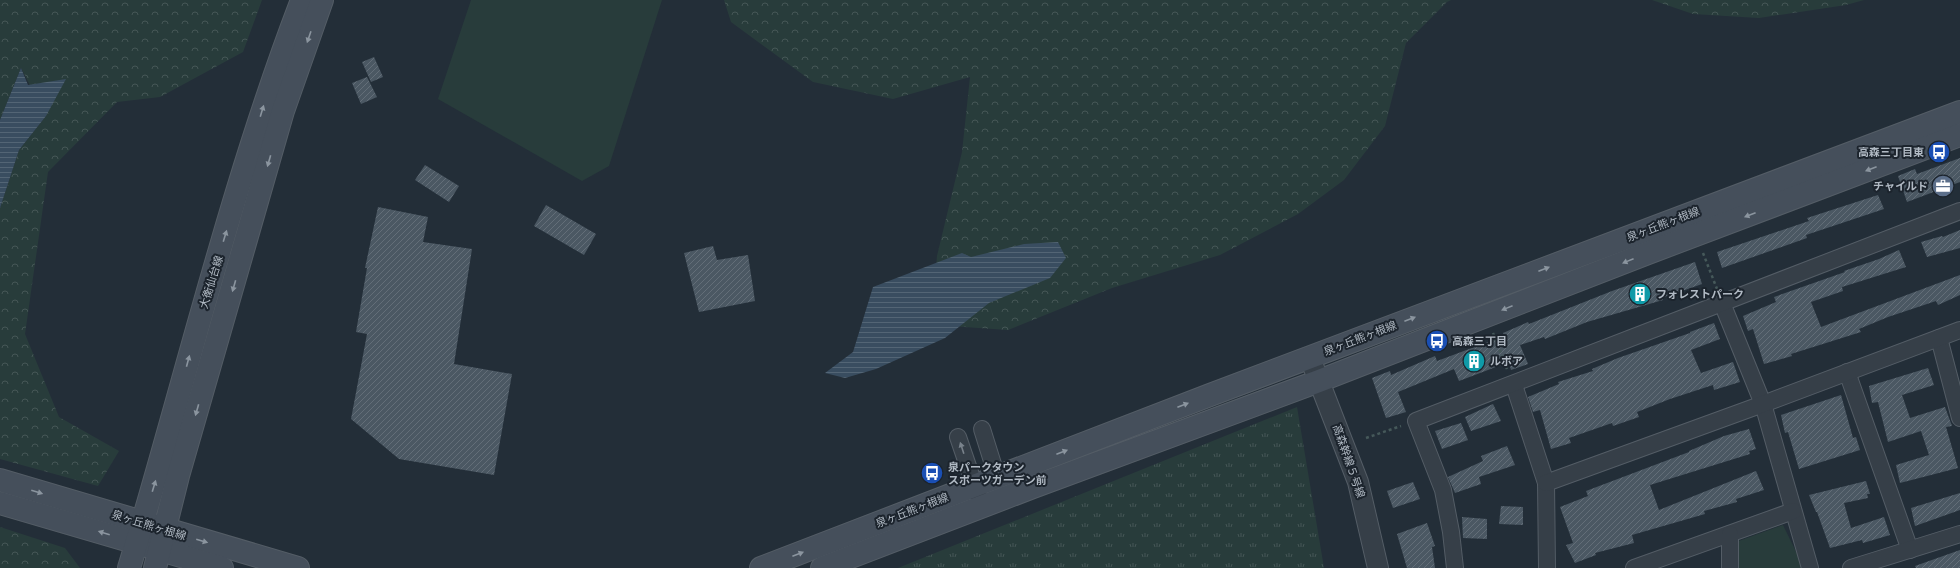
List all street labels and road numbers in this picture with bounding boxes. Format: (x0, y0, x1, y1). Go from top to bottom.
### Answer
street label: 泉ヶ丘熊ヶ根線 (1625, 205, 1701, 243)
street label: 大衡仙台線 (197, 254, 225, 310)
street label: 泉ヶ丘熊ヶ根線 (1322, 319, 1398, 357)
street label: 高森幹線５号線 (1331, 423, 1367, 499)
street label: 泉ヶ丘熊ヶ根線 (874, 491, 950, 529)
street label: 泉ヶ丘熊ヶ根線 (110, 508, 188, 542)

